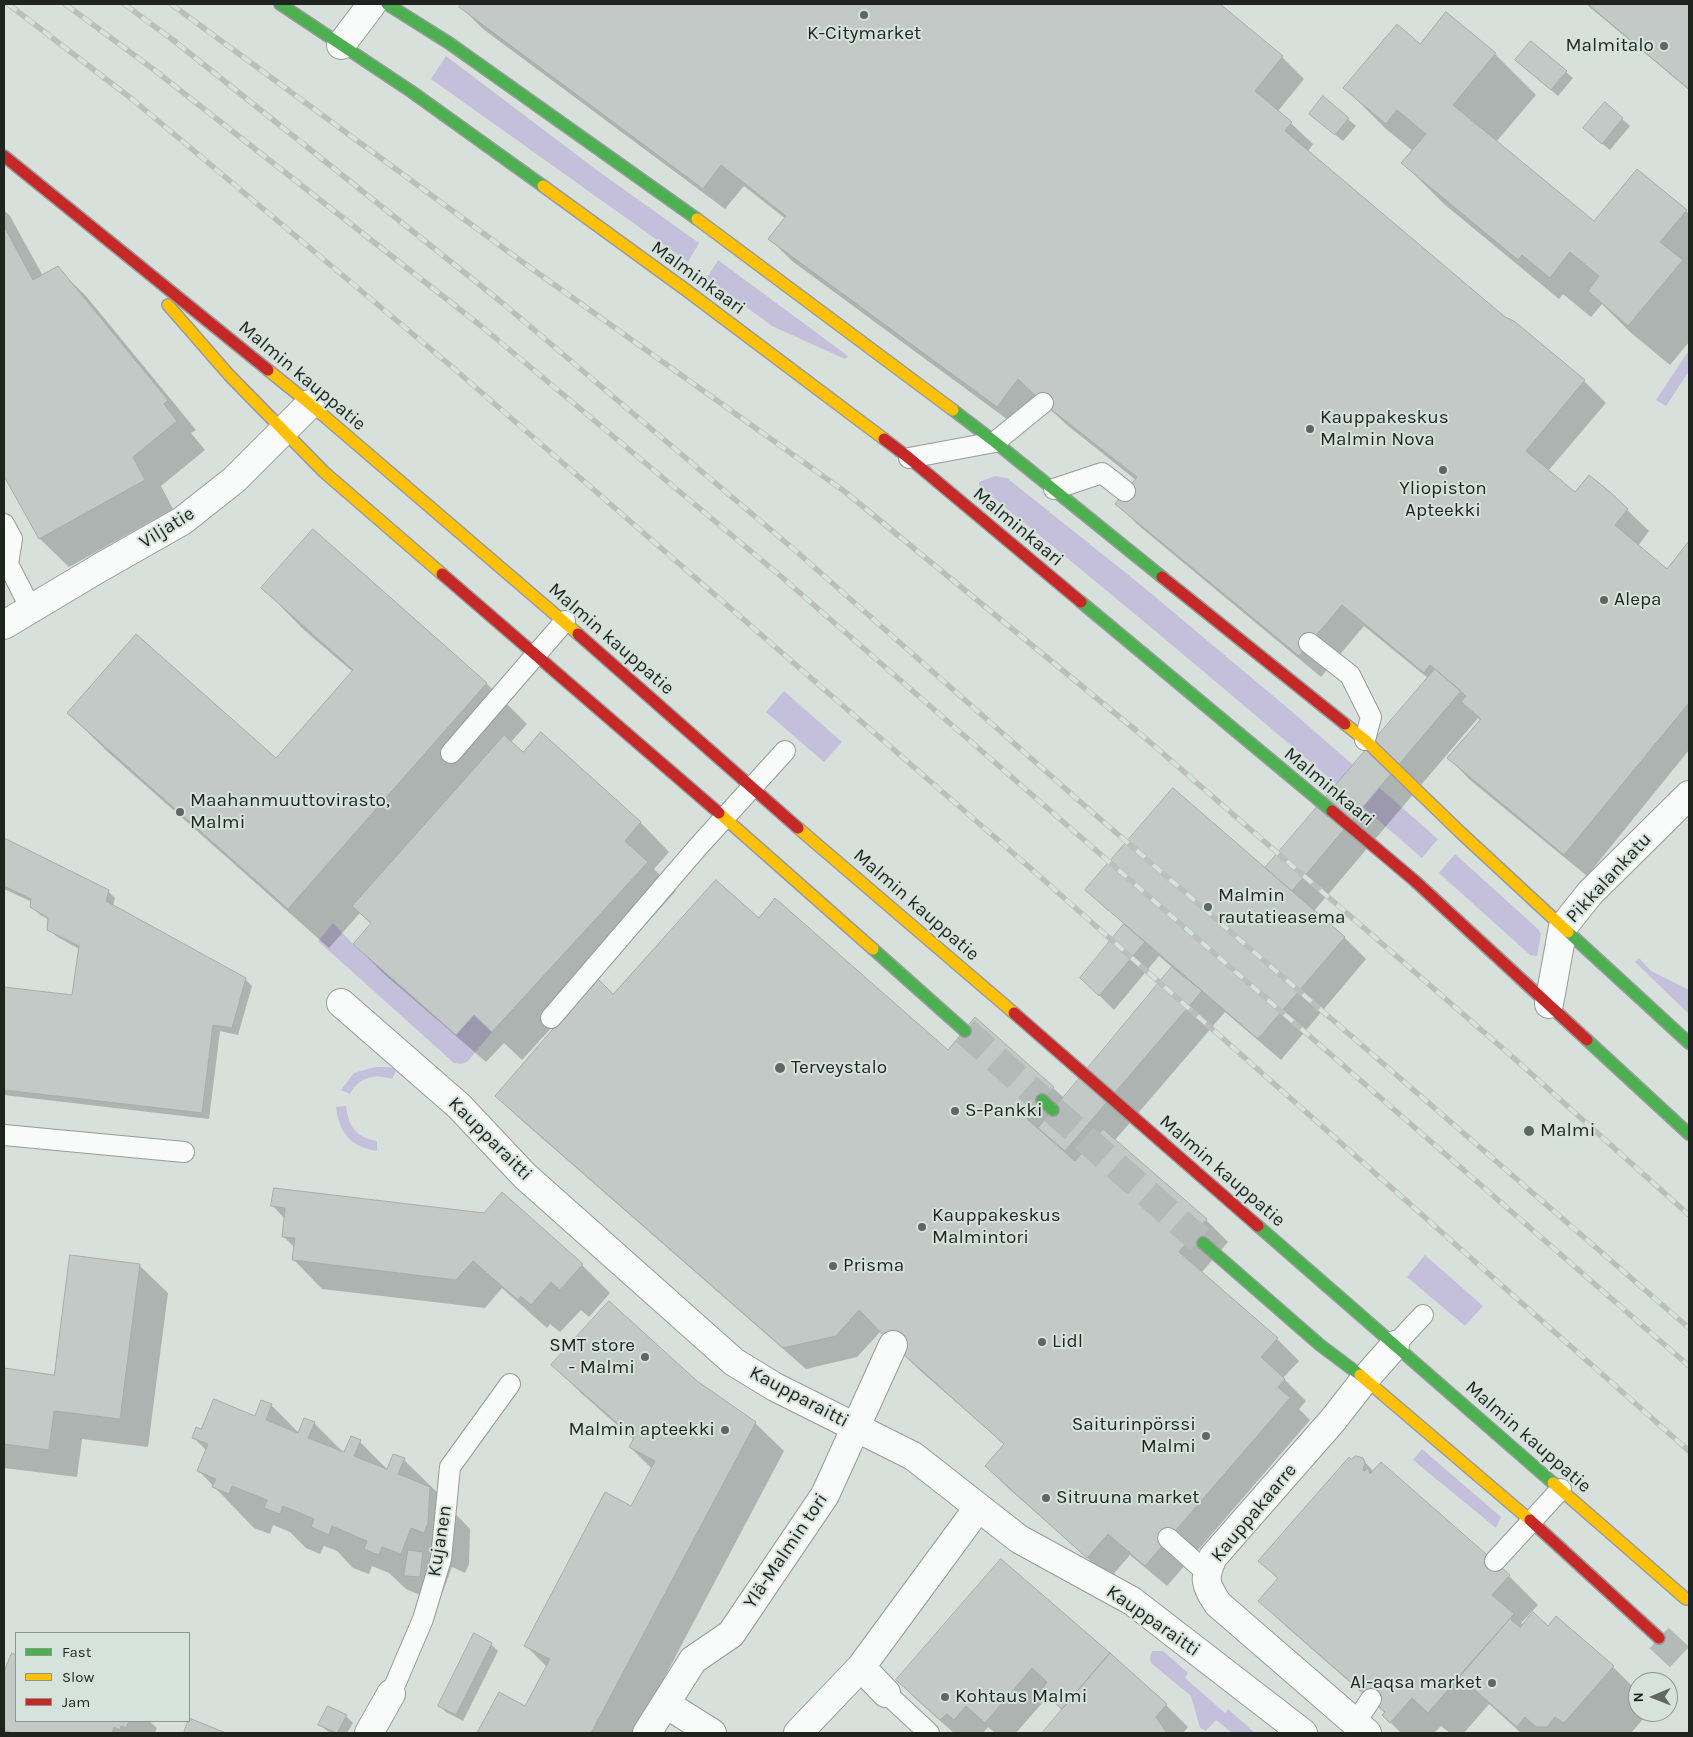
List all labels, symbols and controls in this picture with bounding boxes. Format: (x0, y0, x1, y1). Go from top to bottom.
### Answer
marker: K-Citymarket (858, 9, 870, 21)
place label: K-Citymarket (807, 23, 921, 45)
place label: Malmitalo (1565, 35, 1654, 57)
marker: Malmitalo (1658, 40, 1670, 52)
street label: Malminkaari (646, 236, 750, 320)
street label: Malmin kauppatie (234, 316, 370, 436)
place label: Kauppakeskus Malmin Nova (1320, 407, 1449, 451)
marker: Kauppakeskus Malmin Nova (1304, 423, 1316, 435)
marker: Yliopiston Apteekki (1437, 464, 1449, 476)
place label: Yliopiston Apteekki (1399, 478, 1487, 522)
street label: Malminkaari (968, 483, 1068, 571)
street label: Viljatie (135, 502, 199, 554)
street label: Malmin kauppatie (543, 578, 679, 700)
place label: Alepa (1614, 589, 1662, 611)
marker: Alepa (1598, 594, 1610, 606)
street label: Malminkaari (1279, 743, 1379, 831)
place label: Maahanmuuttovirasto, Malmi (190, 790, 390, 834)
marker: Maahanmuuttovirasto, Malmi (174, 806, 186, 818)
street label: Pikkalankatu (1561, 828, 1657, 928)
street label: Malmin kauppatie (848, 844, 984, 966)
place label: Malmin rautatieasema (1218, 885, 1345, 929)
marker: Malmin rautatieasema (1202, 901, 1214, 913)
place label: Terveystalo (791, 1057, 887, 1079)
marker: Terveystalo (773, 1061, 787, 1075)
street label: Kaupparaitti (443, 1092, 537, 1186)
place label: S-Pankki (965, 1100, 1043, 1122)
marker: S-Pankki (949, 1105, 961, 1117)
street label: Malmin kauppatie (1154, 1110, 1290, 1232)
place label: Malmi (1540, 1120, 1595, 1142)
marker: Malmi (1522, 1124, 1536, 1138)
place label: Kauppakeskus Malmintori (932, 1205, 1061, 1249)
marker: Kauppakeskus Malmintori (916, 1221, 928, 1233)
place label: Prisma (843, 1255, 904, 1277)
marker: Prisma (827, 1260, 839, 1272)
place label: Lidl (1052, 1331, 1083, 1353)
place label: SMT store - Malmi (549, 1335, 635, 1379)
marker: Lidl (1036, 1336, 1048, 1348)
marker: SMT store - Malmi (639, 1351, 651, 1363)
street label: Kaupparaitti (745, 1361, 853, 1433)
street label: Malmin kauppatie (1460, 1376, 1596, 1498)
place label: Saiturinpörssi Malmi (1072, 1414, 1196, 1458)
place label: Malmin apteekki (568, 1419, 715, 1441)
marker: Malmin apteekki (719, 1424, 731, 1436)
marker: Saiturinpörssi Malmi (1200, 1430, 1212, 1442)
street label: Kauppakaarre (1206, 1459, 1302, 1567)
place label: Sitruuna market (1056, 1487, 1199, 1509)
street label: Ylä-Malmin tori (739, 1489, 833, 1613)
marker: Sitruuna market (1040, 1492, 1052, 1504)
street label: Kujanen (423, 1504, 457, 1578)
street label: Kaupparaitti (1102, 1580, 1204, 1662)
legend (15, 1632, 190, 1722)
text: Fast (62, 1643, 91, 1661)
text: Slow (62, 1668, 94, 1686)
place label: Al-aqsa market (1350, 1672, 1482, 1694)
north arrow (1628, 1672, 1678, 1722)
marker: Al-aqsa market (1486, 1677, 1498, 1689)
place label: Kohtaus Malmi (955, 1686, 1087, 1708)
marker: Kohtaus Malmi (939, 1691, 951, 1703)
text: N (1630, 1692, 1647, 1702)
text: Jam (62, 1693, 90, 1711)

